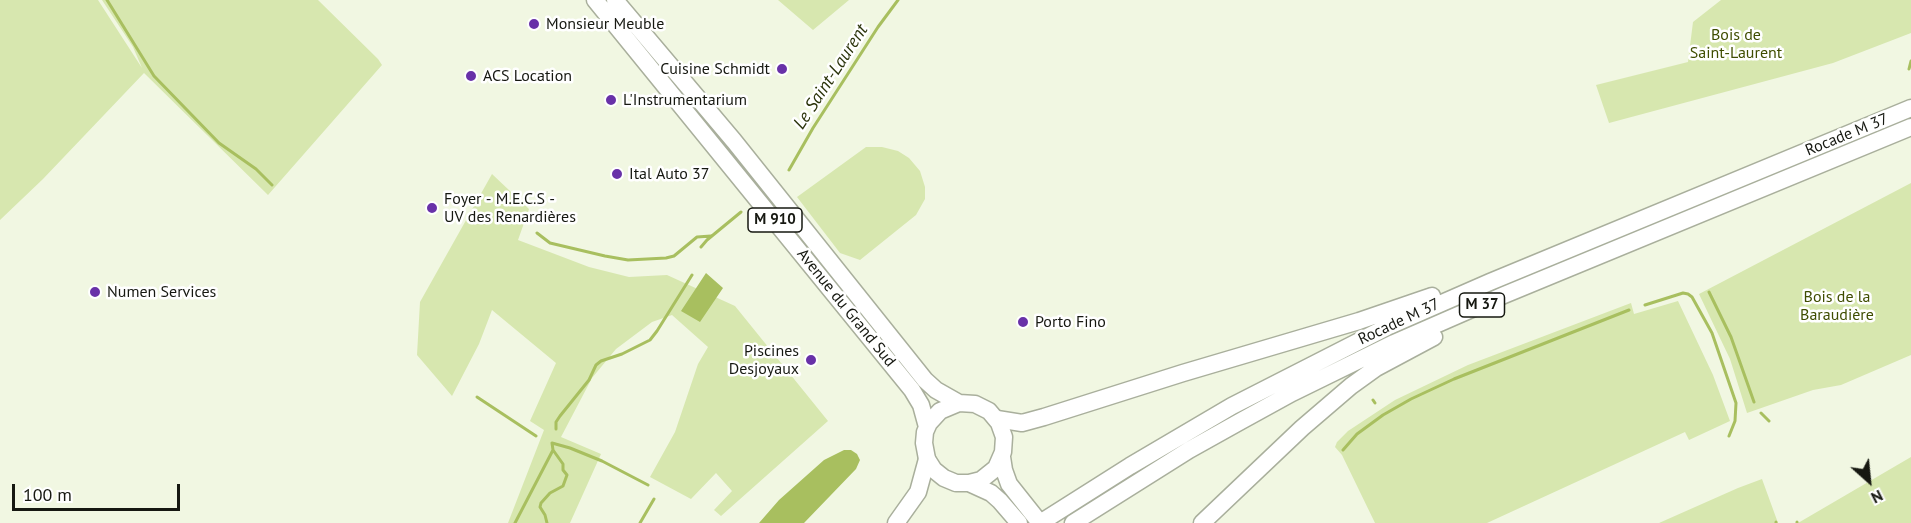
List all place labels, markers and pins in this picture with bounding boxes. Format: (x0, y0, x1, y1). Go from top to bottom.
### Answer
place label: Monsieur Meuble (546, 14, 664, 34)
marker: Monsieur Meuble (527, 17, 541, 31)
place label: Cuisine Schmidt (660, 59, 770, 79)
marker: Cuisine Schmidt (775, 62, 789, 76)
place label: ACS Location (483, 66, 572, 86)
marker: ACS Location (464, 69, 478, 83)
place label: L'Instrumentarium (623, 90, 747, 110)
marker: L'Instrumentarium (604, 93, 618, 107)
place label: Ital Auto 37 (629, 164, 709, 184)
marker: Ital Auto 37 (610, 167, 624, 181)
place label: Foyer - M.E.C.S - UV des Renardières (444, 189, 576, 227)
marker: Foyer - M.E.C.S - UV des Renardières (425, 201, 439, 215)
place label: Numen Services (107, 282, 216, 302)
marker: Numen Services (88, 285, 102, 299)
place label: Porto Fino (1035, 312, 1106, 332)
marker: Porto Fino (1016, 315, 1030, 329)
place label: Piscines Desjoyaux (729, 341, 799, 379)
marker: Piscines Desjoyaux (804, 353, 818, 367)

